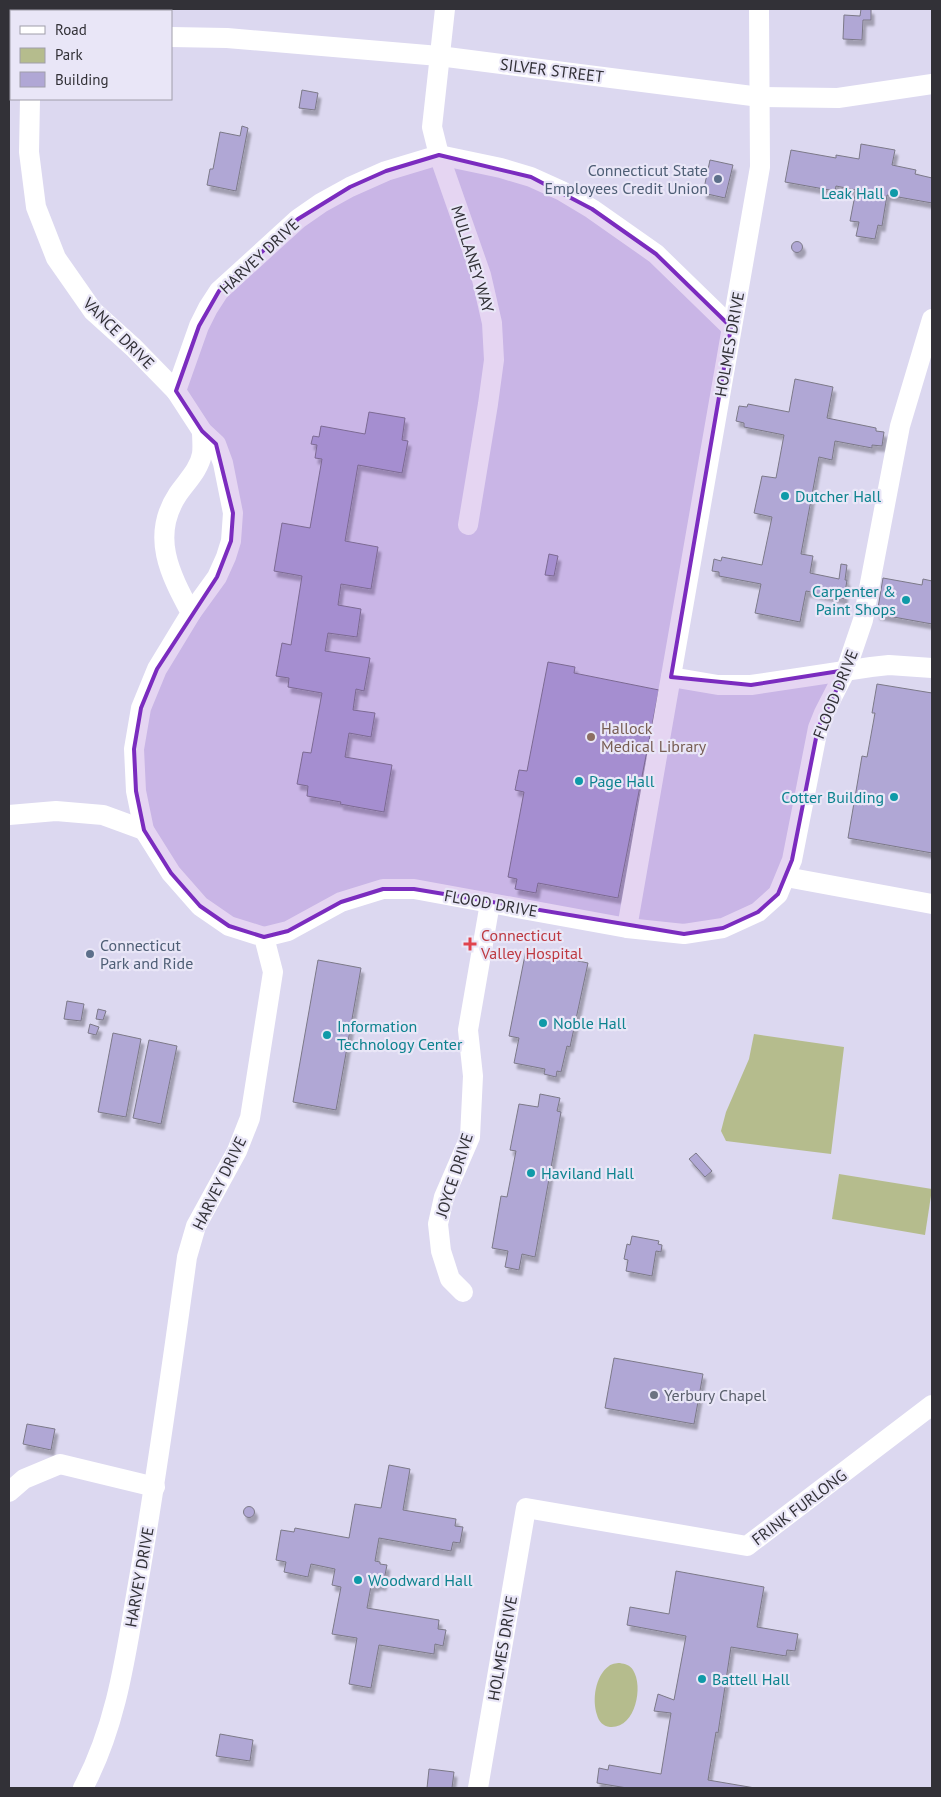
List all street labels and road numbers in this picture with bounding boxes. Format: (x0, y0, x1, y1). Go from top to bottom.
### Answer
street label: SILVER STREET (499, 54, 605, 86)
street label: MULLANEY WAY (447, 203, 499, 315)
street label: HARVEY DRIVE (215, 214, 303, 298)
street label: HOLMES DRIVE (710, 290, 748, 398)
street label: VANCE DRIVE (78, 292, 159, 373)
street label: FLOOD DRIVE (808, 646, 862, 742)
street label: FLOOD DRIVE (443, 885, 539, 921)
street label: JOYCE DRIVE (431, 1130, 477, 1221)
street label: HARVEY DRIVE (188, 1133, 250, 1233)
street label: FRINK FURLONG (748, 1465, 850, 1549)
street label: HARVEY DRIVE (120, 1525, 158, 1629)
street label: HOLMES DRIVE (483, 1594, 521, 1702)

